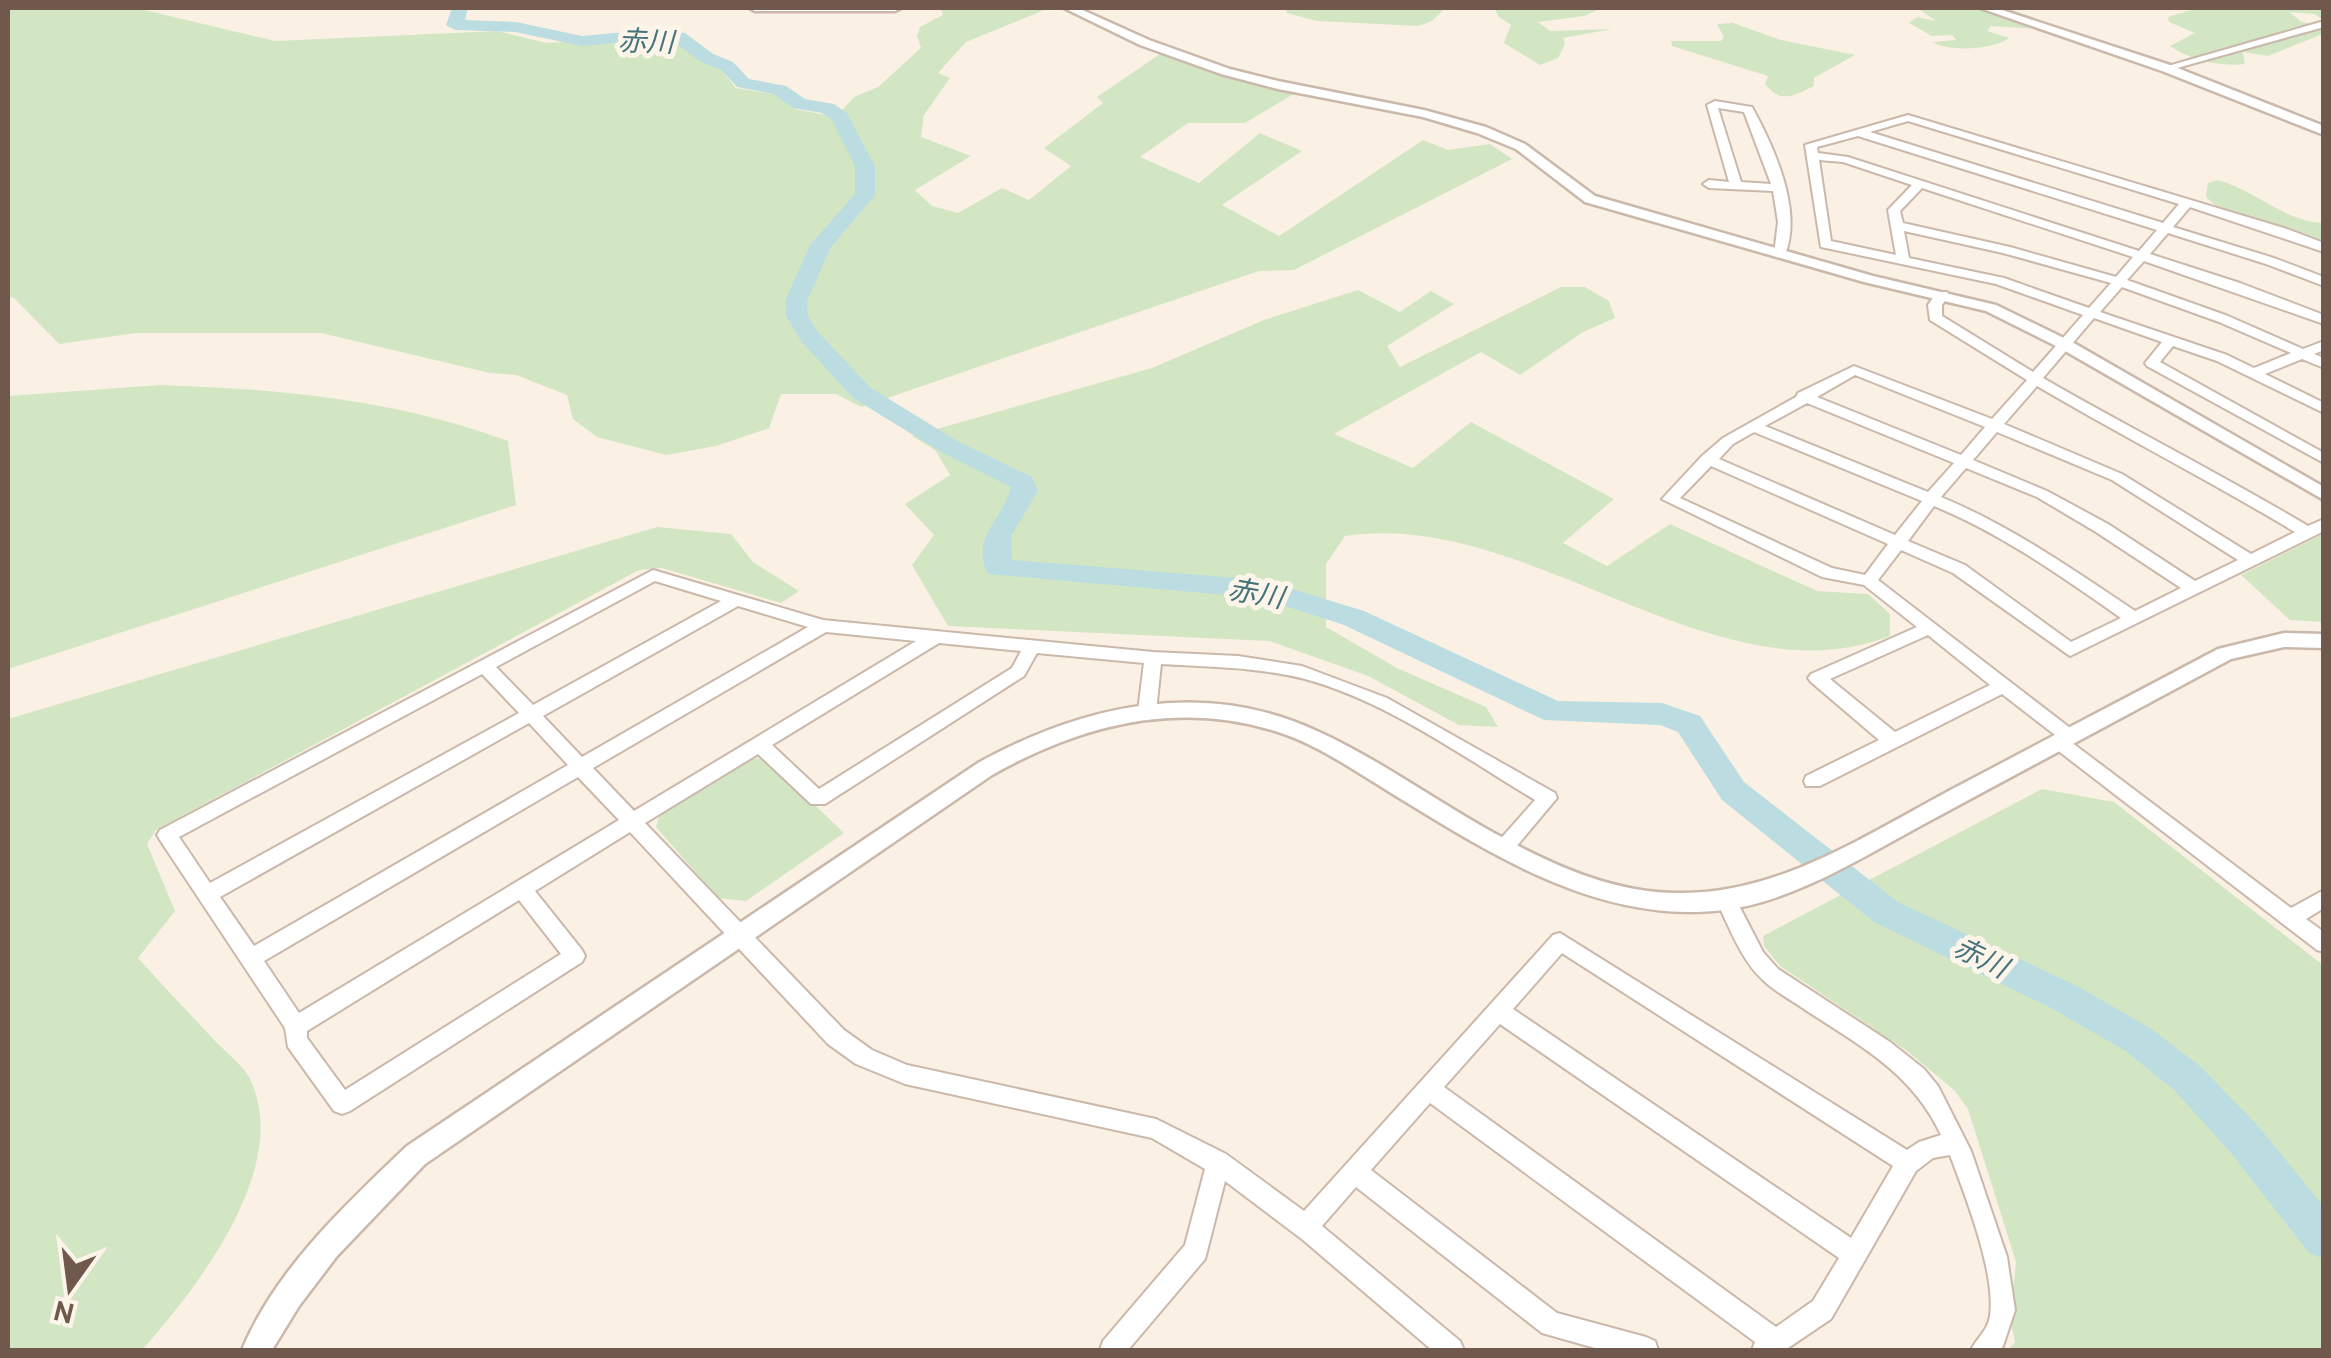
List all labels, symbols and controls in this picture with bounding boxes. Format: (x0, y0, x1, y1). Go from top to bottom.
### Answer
water label: 赤川 (617, 25, 677, 63)
water label: 赤川 (1225, 573, 1289, 619)
water label: 赤川 (1947, 931, 2015, 989)
north arrow (20, 1238, 120, 1338)
text: N (51, 1289, 79, 1329)

